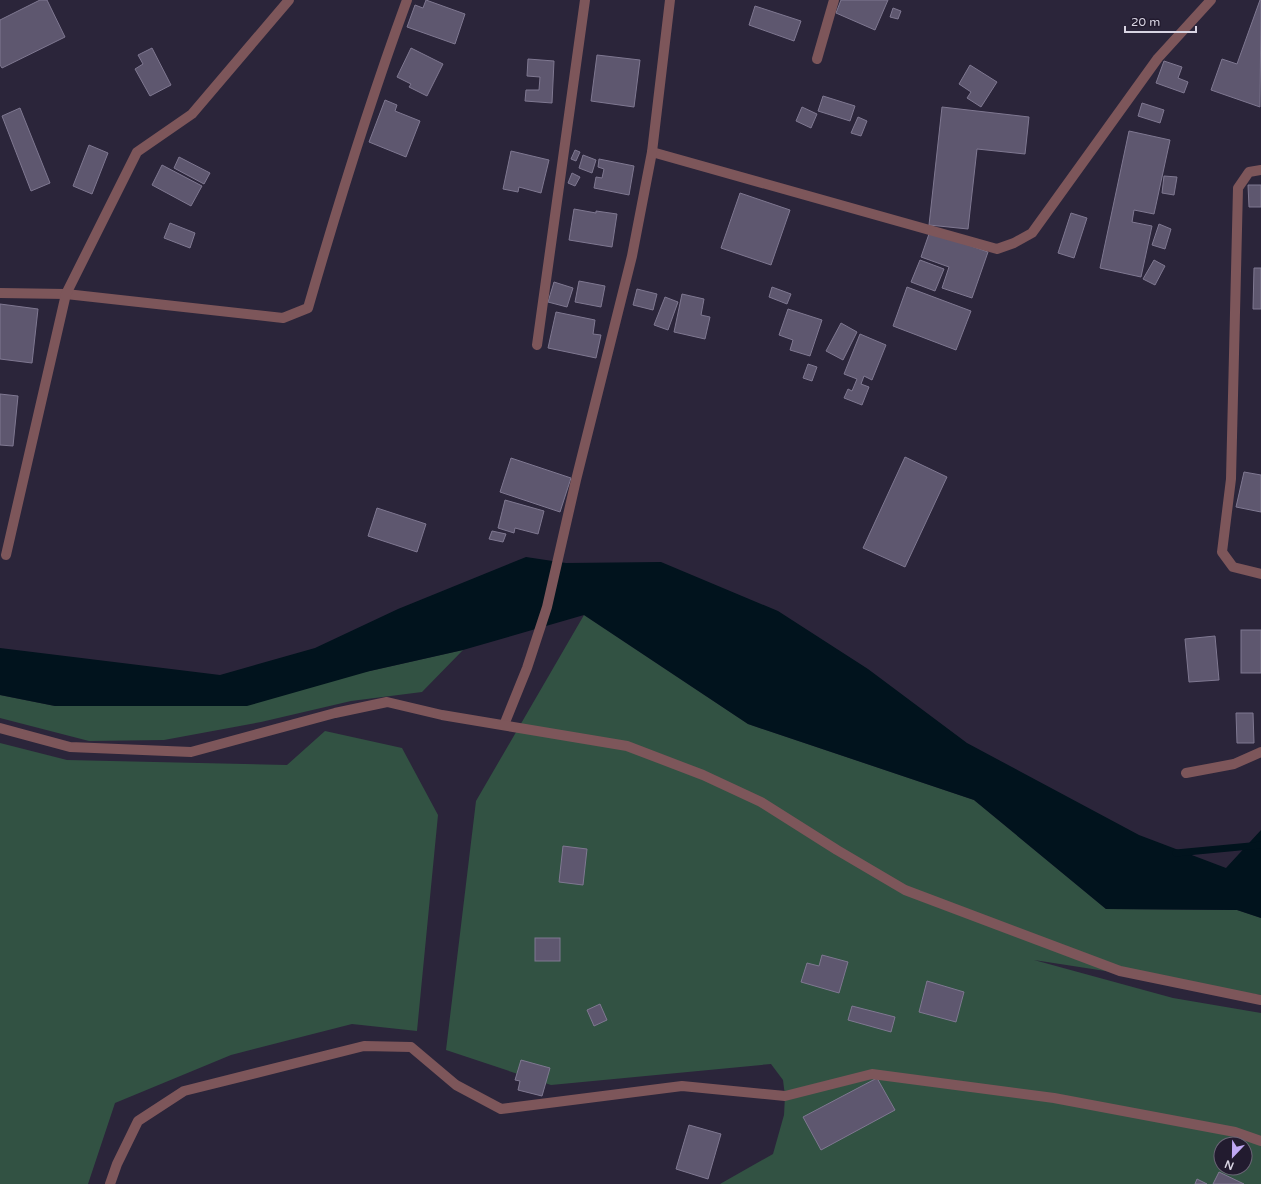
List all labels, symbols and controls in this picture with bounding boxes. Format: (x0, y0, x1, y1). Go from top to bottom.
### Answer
scale bar (1125, 8, 1196, 34)
text: 20 m (1131, 15, 1160, 29)
north arrow (1213, 1136, 1253, 1176)
text: N (1223, 1157, 1236, 1172)

